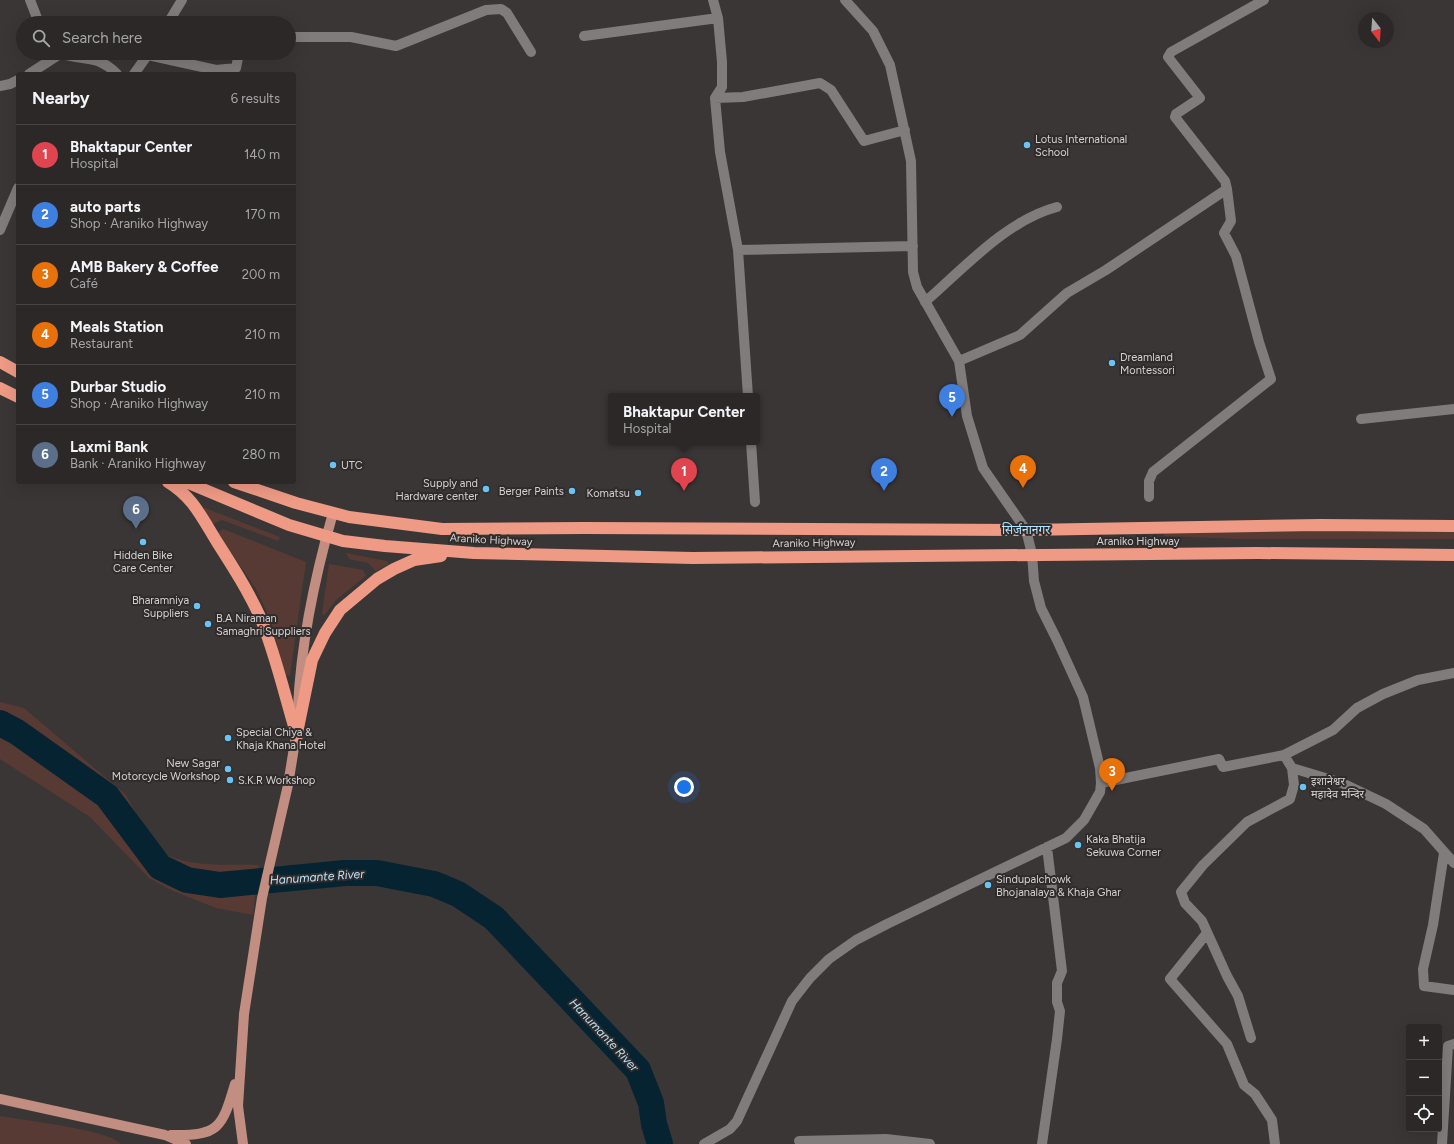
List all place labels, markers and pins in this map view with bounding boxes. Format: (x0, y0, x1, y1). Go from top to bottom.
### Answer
place label: Lotus International School (1035, 133, 1127, 159)
marker: Lotus International School (1022, 140, 1032, 150)
place label: Dreamland Montessori (1120, 351, 1175, 377)
marker: Dreamland Montessori (1107, 358, 1117, 368)
pin: 5 (939, 384, 965, 417)
pin: 4 (1010, 455, 1036, 488)
pin: 1 (671, 458, 697, 491)
pin: 2 (871, 458, 897, 491)
place label: UTC (341, 459, 363, 472)
marker: UTC (328, 460, 338, 470)
place label: Supply and Hardware center (395, 477, 478, 503)
marker: Supply and Hardware center (481, 484, 491, 494)
place label: Berger Paints (499, 485, 564, 498)
marker: Berger Paints (567, 486, 577, 496)
place label: Komatsu (587, 487, 630, 500)
marker: Komatsu (633, 488, 643, 498)
pin: 6 (123, 496, 149, 529)
marker: Hidden Bike Care Center (138, 537, 148, 547)
place label: Hidden Bike Care Center (113, 549, 173, 575)
place label: Bharamniya Suppliers (132, 594, 189, 620)
marker: Bharamniya Suppliers (192, 601, 202, 611)
place label: B.A Niraman Samaghri Suppliers (216, 612, 311, 638)
marker: B.A Niraman Samaghri Suppliers (203, 619, 213, 629)
place label: Special Chiya & Khaja Khana Hotel (236, 726, 326, 752)
marker: Special Chiya & Khaja Khana Hotel (223, 733, 233, 743)
place label: New Sagar Motorcycle Workshop (112, 757, 220, 783)
pin: 3 (1099, 758, 1125, 791)
marker: New Sagar Motorcycle Workshop (223, 764, 233, 774)
place label: S.K.R Workshop (238, 774, 316, 787)
marker: S.K.R Workshop (225, 775, 235, 785)
place label: इशानेश्वर महादेव मन्दिर (1311, 775, 1365, 801)
marker: इशानेश्वर महादेव मन्दिर (1298, 782, 1308, 792)
place label: Kaka Bhatija Sekuwa Corner (1086, 833, 1161, 859)
marker: Kaka Bhatija Sekuwa Corner (1073, 840, 1083, 850)
place label: Sindupalchowk Bhojanalaya & Khaja Ghar (996, 873, 1121, 899)
marker: Sindupalchowk Bhojanalaya & Khaja Ghar (983, 880, 993, 890)

